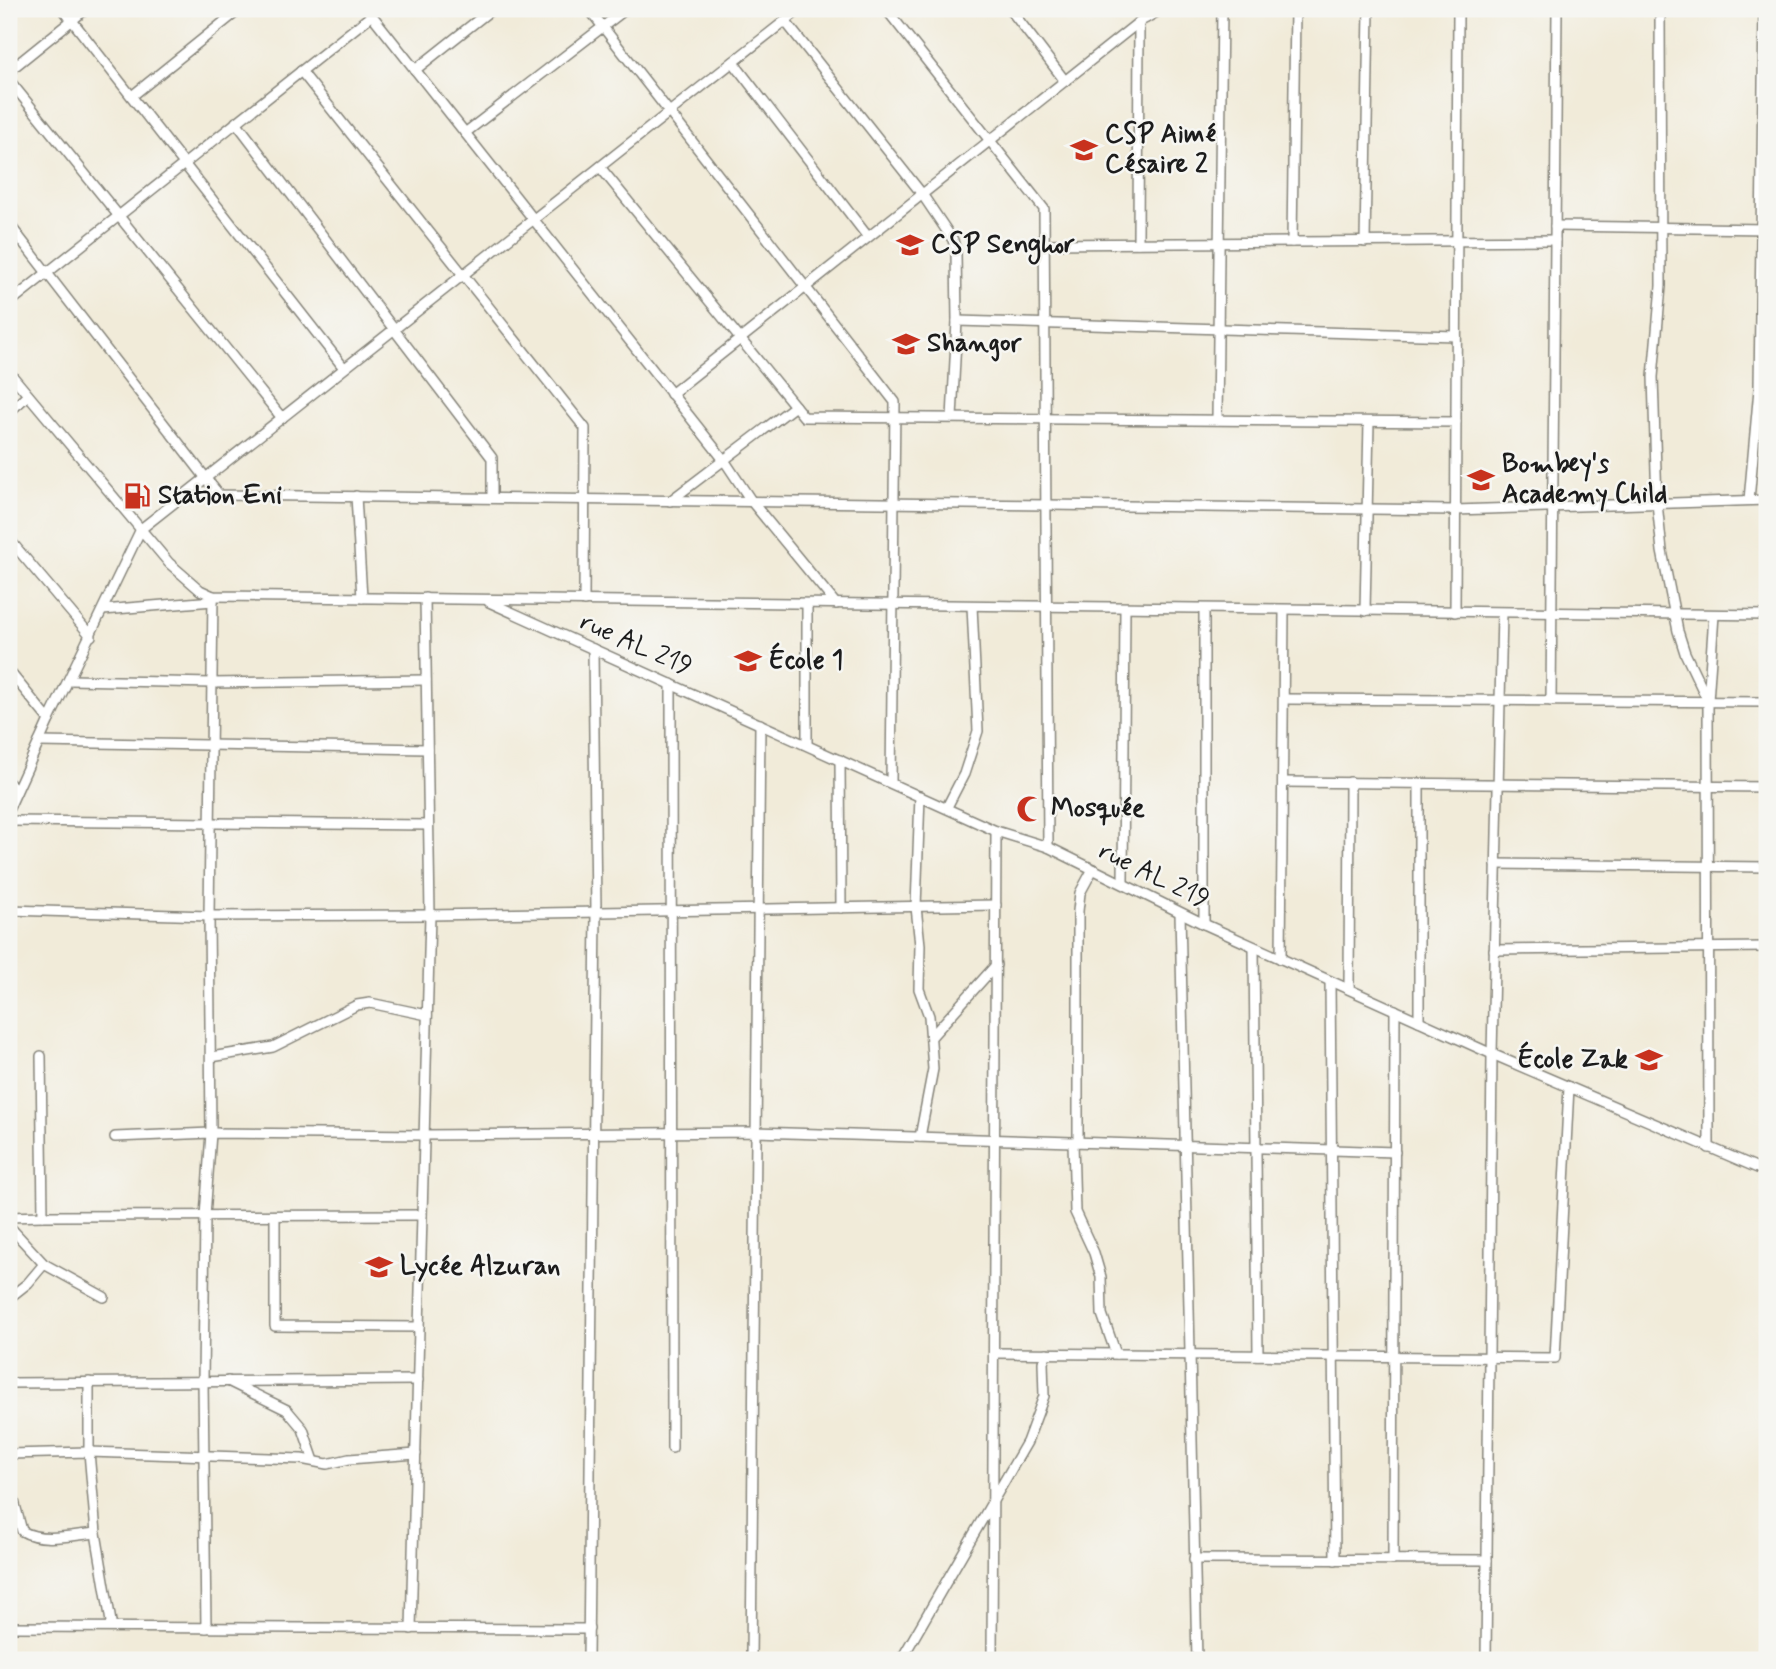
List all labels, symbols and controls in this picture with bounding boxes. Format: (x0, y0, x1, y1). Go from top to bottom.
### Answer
place label: CSP Aimé Césaire 2 (1105, 118, 1217, 182)
school or university icon: CSP Aimé Césaire 2 (1069, 135, 1099, 165)
place label: CSP Senghor (931, 228, 1075, 265)
school or university icon: CSP Senghor (895, 230, 925, 260)
place label: Shangor (927, 327, 1023, 362)
school or university icon: Shangor (891, 329, 921, 359)
place label: Bombey's Academy Child (1502, 448, 1667, 512)
school or university icon: Bombey's Academy Child (1466, 465, 1496, 495)
place label: Station Eni (158, 479, 282, 513)
fuel station icon: Station Eni (122, 481, 152, 511)
street label: rue AL 219 (575, 605, 697, 685)
place label: École 1 (769, 642, 843, 678)
school or university icon: École 1 (733, 646, 763, 676)
place label: Mosquée (1051, 792, 1145, 826)
mosque icon: Mosquée (1015, 794, 1045, 824)
street label: rue AL 219 (1093, 835, 1215, 917)
place label: École Zak (1518, 1041, 1628, 1077)
school or university icon: École Zak (1634, 1045, 1664, 1075)
place label: Lycée Alzuran (400, 1250, 560, 1284)
school or university icon: Lycée Alzuran (364, 1252, 394, 1282)

